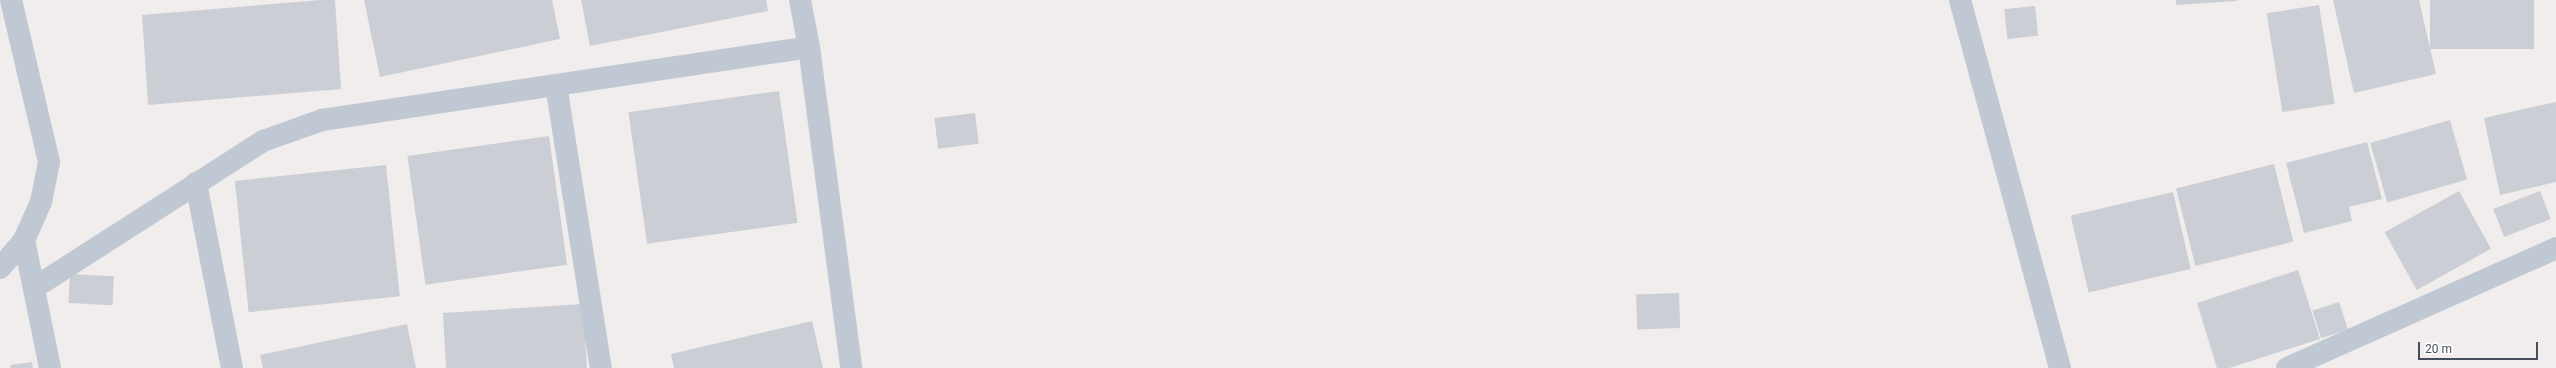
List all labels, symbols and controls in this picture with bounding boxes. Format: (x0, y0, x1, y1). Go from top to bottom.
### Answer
scale bar (2420, 334, 2540, 360)
text: 20 m (2425, 342, 2452, 356)

